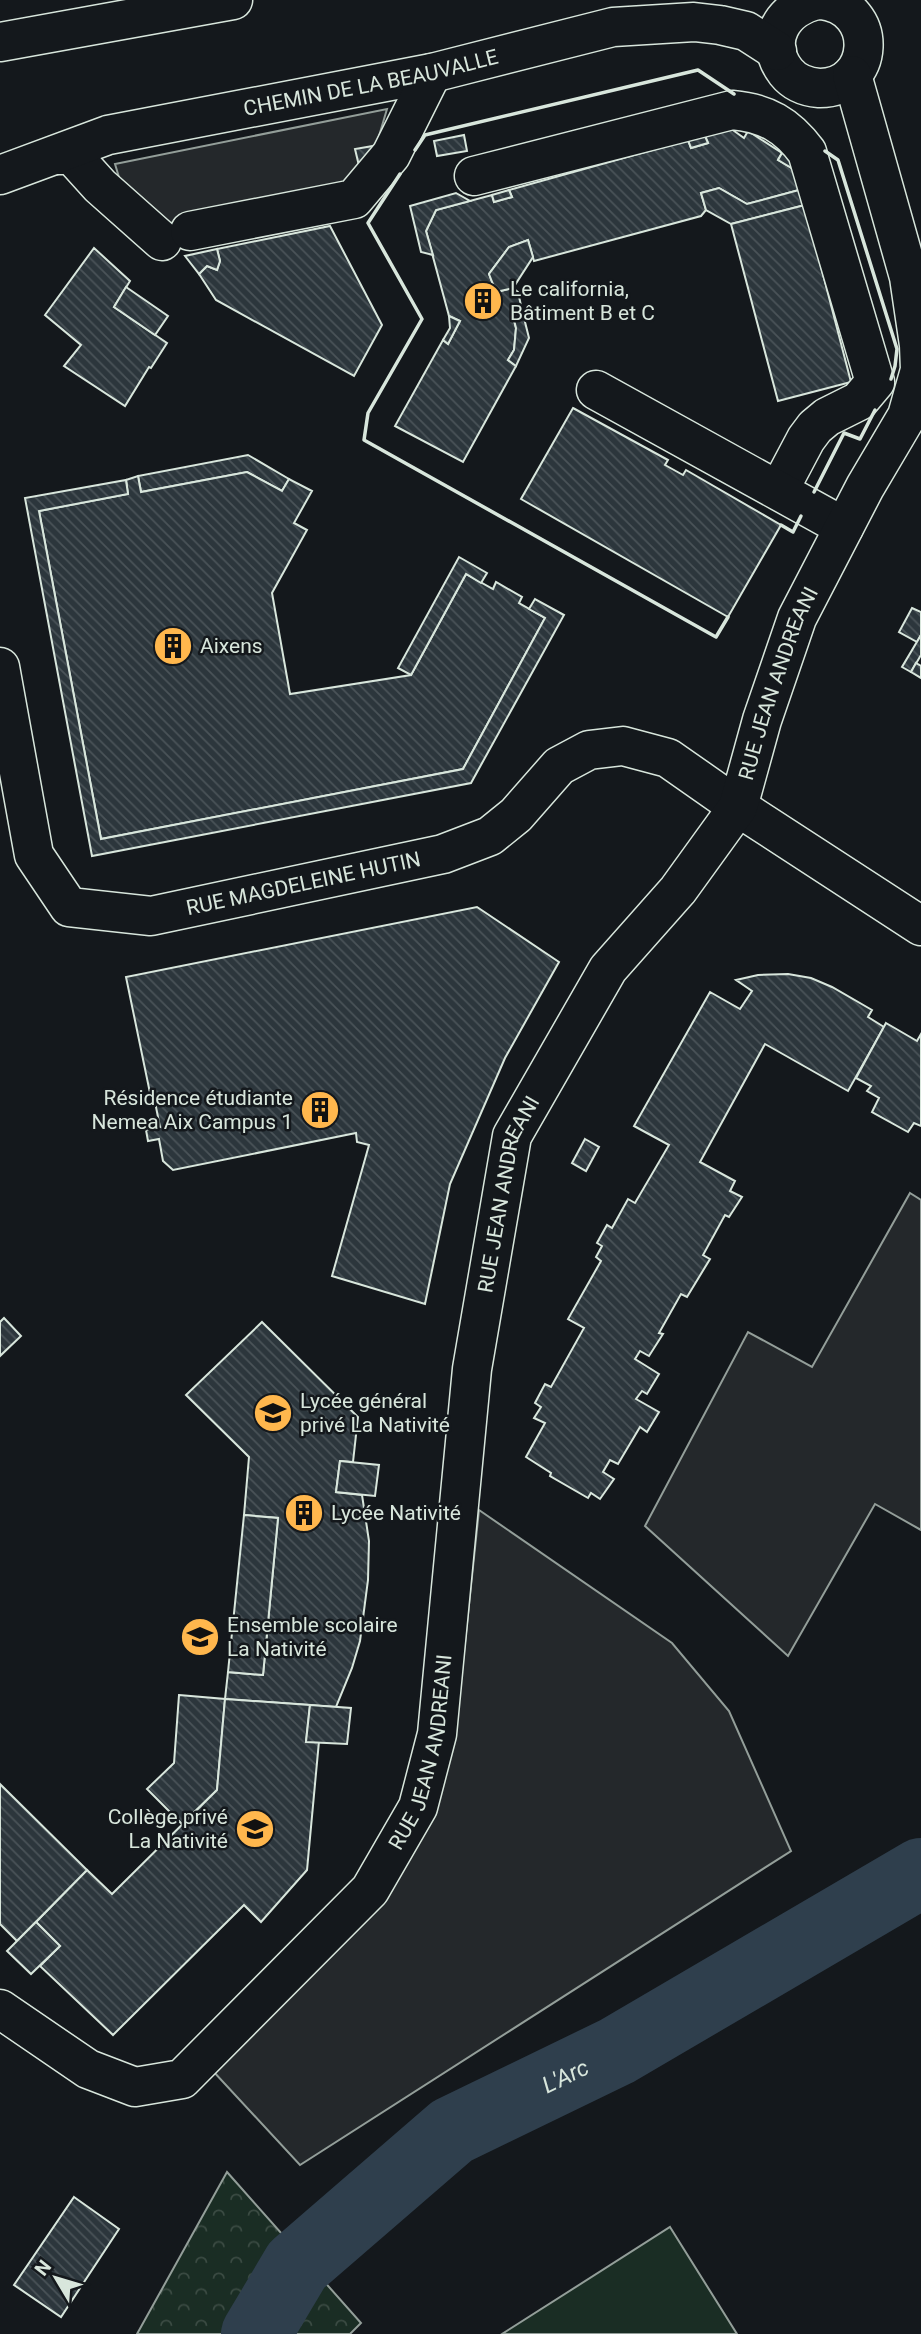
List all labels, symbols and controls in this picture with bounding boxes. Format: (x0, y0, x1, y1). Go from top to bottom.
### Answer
street label: CHEMIN DE LA BEAUVALLE (241, 45, 501, 121)
place label: Le california, Bâtiment B et C (510, 277, 655, 325)
building icon: Le california, Bâtiment B et C (462, 280, 504, 322)
street label: RUE JEAN ANDREANI (734, 583, 823, 783)
building icon: Aixens (152, 625, 194, 667)
place label: Aixens (200, 634, 263, 658)
street label: RUE MAGDELEINE HUTIN (184, 847, 423, 920)
place label: Résidence étudiante Nemea Aix Campus 1 (92, 1086, 293, 1134)
building icon: Résidence étudiante Nemea Aix Campus 1 (299, 1089, 341, 1131)
street label: RUE JEAN ANDREANI (473, 1092, 544, 1295)
place label: Lycée général privé La Nativité (300, 1389, 450, 1437)
school or university icon: Lycée général privé La Nativité (252, 1392, 294, 1434)
building icon: Lycée Nativité (283, 1492, 325, 1534)
place label: Lycée Nativité (331, 1501, 461, 1525)
place label: Ensemble scolaire La Nativité (227, 1613, 398, 1661)
school or university icon: Ensemble scolaire La Nativité (179, 1616, 221, 1658)
street label: RUE JEAN ANDREANI (384, 1653, 457, 1854)
place label: Collège privé La Nativité (108, 1805, 228, 1853)
school or university icon: Collège privé La Nativité (234, 1808, 276, 1850)
water label: L'Arc (538, 2053, 593, 2099)
north arrow (21, 2243, 91, 2313)
text: N (30, 2255, 56, 2280)

